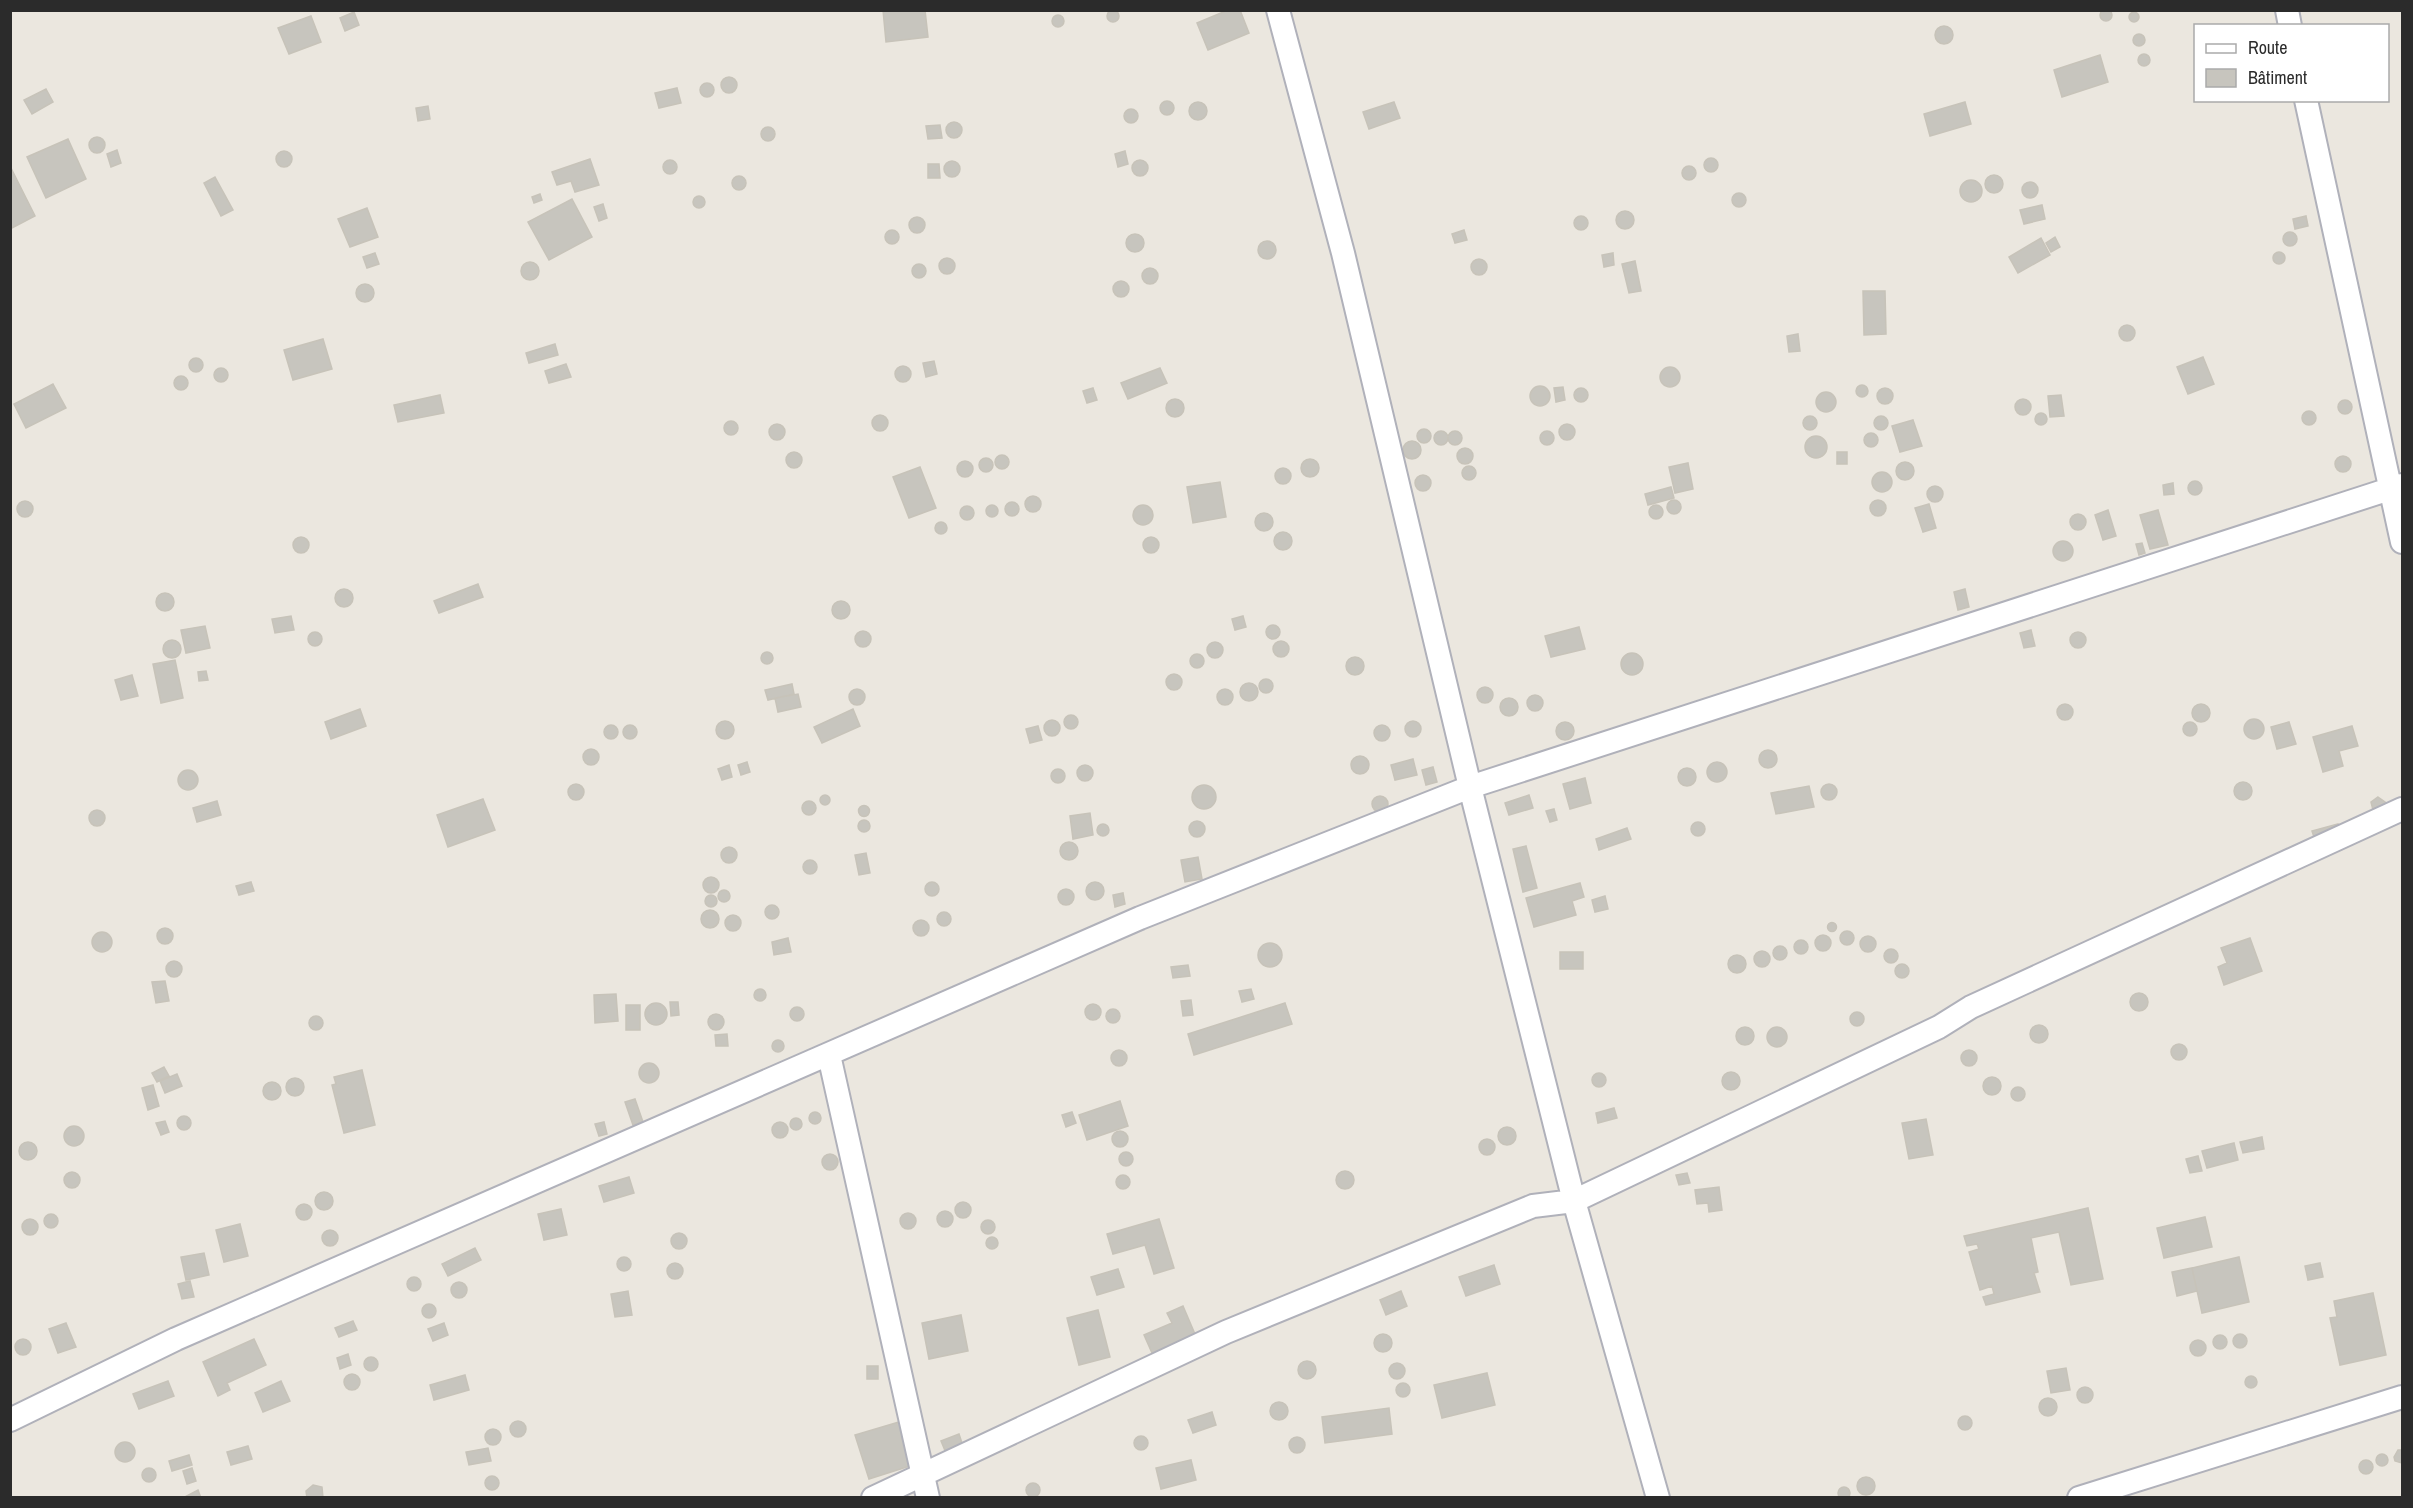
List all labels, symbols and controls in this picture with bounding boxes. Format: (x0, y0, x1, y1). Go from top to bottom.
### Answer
legend (2194, 24, 2389, 102)
text: Route (2248, 35, 2287, 60)
text: Bâtiment (2248, 65, 2307, 90)

